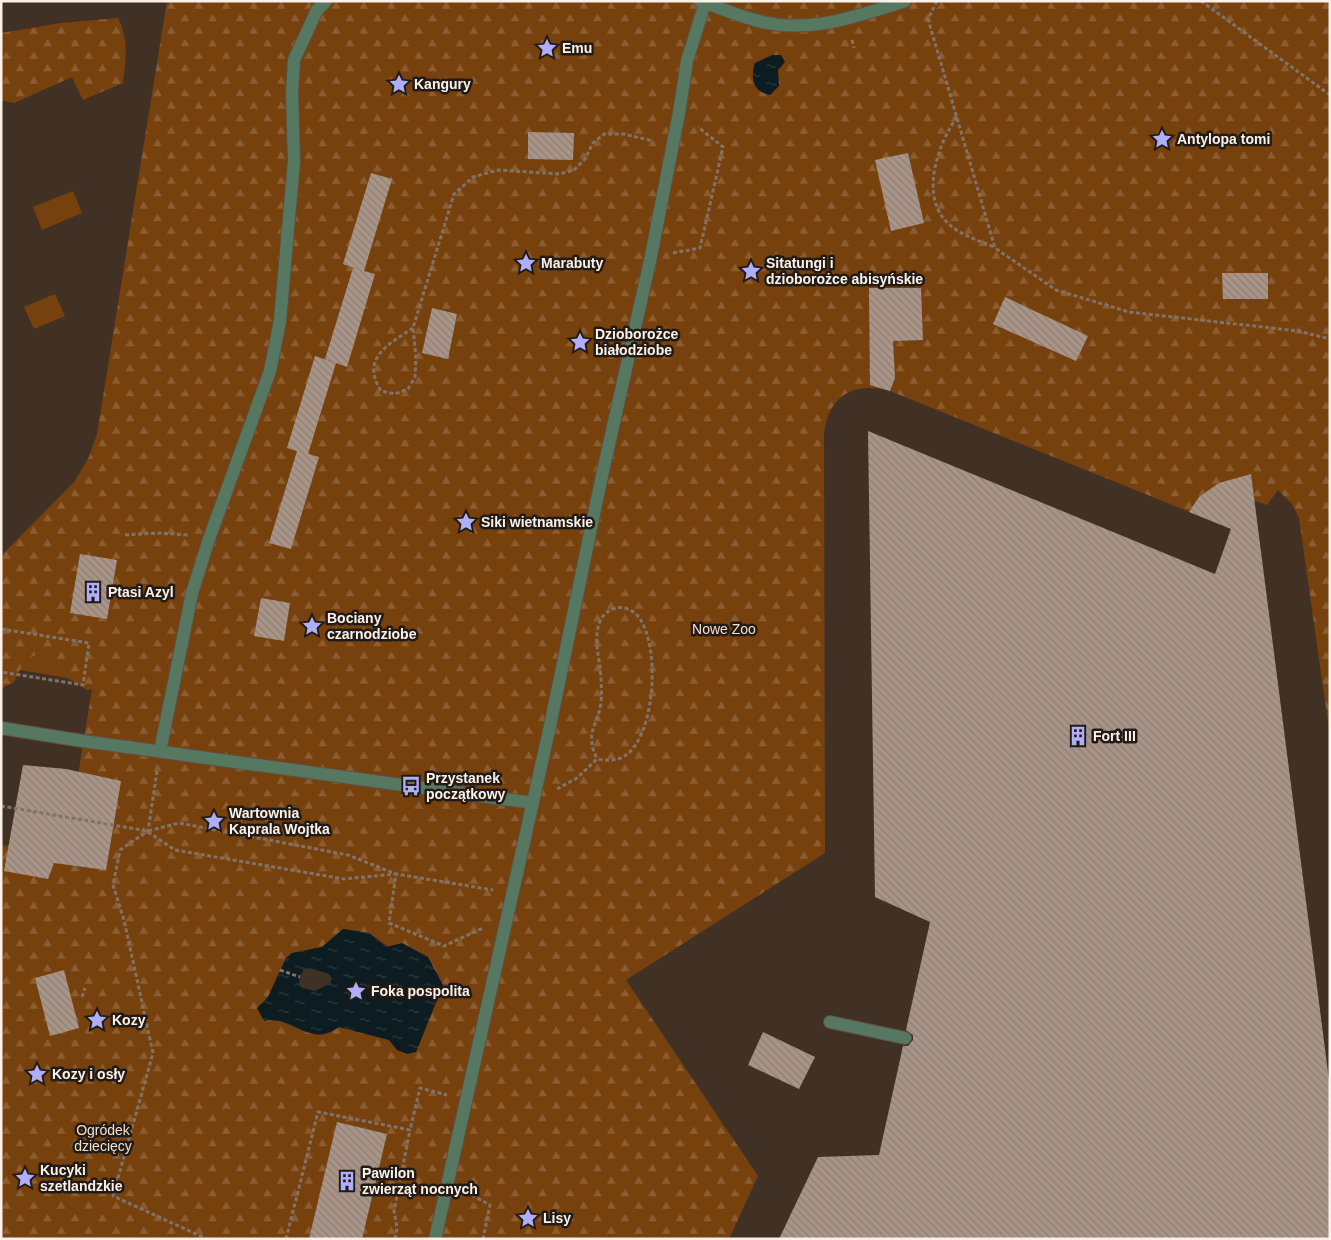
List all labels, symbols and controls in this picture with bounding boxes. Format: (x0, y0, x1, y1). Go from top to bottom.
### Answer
place icon: Emu (536, 37, 558, 59)
place label: Emu (562, 40, 592, 56)
place icon: Kangury (388, 73, 410, 95)
place label: Kangury (414, 76, 471, 92)
place icon: Antylopa tomi (1151, 128, 1173, 150)
place label: Antylopa tomi (1177, 131, 1270, 147)
place icon: Marabuty (515, 252, 537, 274)
place label: Marabuty (541, 255, 603, 271)
place label: Sitatungi i dzioborożce abisyńskie (766, 255, 923, 287)
place icon: Sitatungi i dzioborożce abisyńskie (740, 260, 762, 282)
place label: Dzioborożce białodziobe (595, 326, 678, 358)
place icon: Dzioborożce białodziobe (569, 331, 591, 353)
place icon: Siki wietnamskie (455, 511, 477, 533)
place label: Siki wietnamskie (481, 514, 593, 530)
building icon: Ptasi Azyl (82, 581, 104, 603)
place label: Ptasi Azyl (108, 584, 174, 600)
place label: Bociany czarnodziobe (327, 610, 417, 642)
place icon: Bociany czarnodziobe (301, 615, 323, 637)
park label: Nowe Zoo (692, 621, 756, 637)
building icon: Fort III (1067, 725, 1089, 747)
place label: Fort III (1093, 728, 1136, 744)
place label: Przystanek początkowy (426, 770, 506, 802)
bus stop icon: Przystanek początkowy (400, 775, 422, 797)
place label: Wartownia Kaprala Wojtka (229, 805, 330, 837)
place icon: Wartownia Kaprala Wojtka (203, 810, 225, 832)
place icon: Foka pospolita (345, 980, 367, 1002)
place label: Foka pospolita (371, 983, 470, 999)
place icon: Kozy (86, 1009, 108, 1031)
place label: Kozy (112, 1012, 146, 1028)
place icon: Kozy i osły (26, 1063, 48, 1085)
place label: Kozy i osły (52, 1066, 125, 1082)
park label: Ogródek dziecięcy (74, 1122, 132, 1154)
place label: Kucyki szetlandzkie (40, 1162, 123, 1194)
place label: Pawilon zwierząt nocnych (362, 1165, 478, 1197)
place icon: Kucyki szetlandzkie (14, 1167, 36, 1189)
building icon: Pawilon zwierząt nocnych (336, 1170, 358, 1192)
place icon: Lisy (517, 1207, 539, 1229)
place label: Lisy (543, 1210, 571, 1226)

